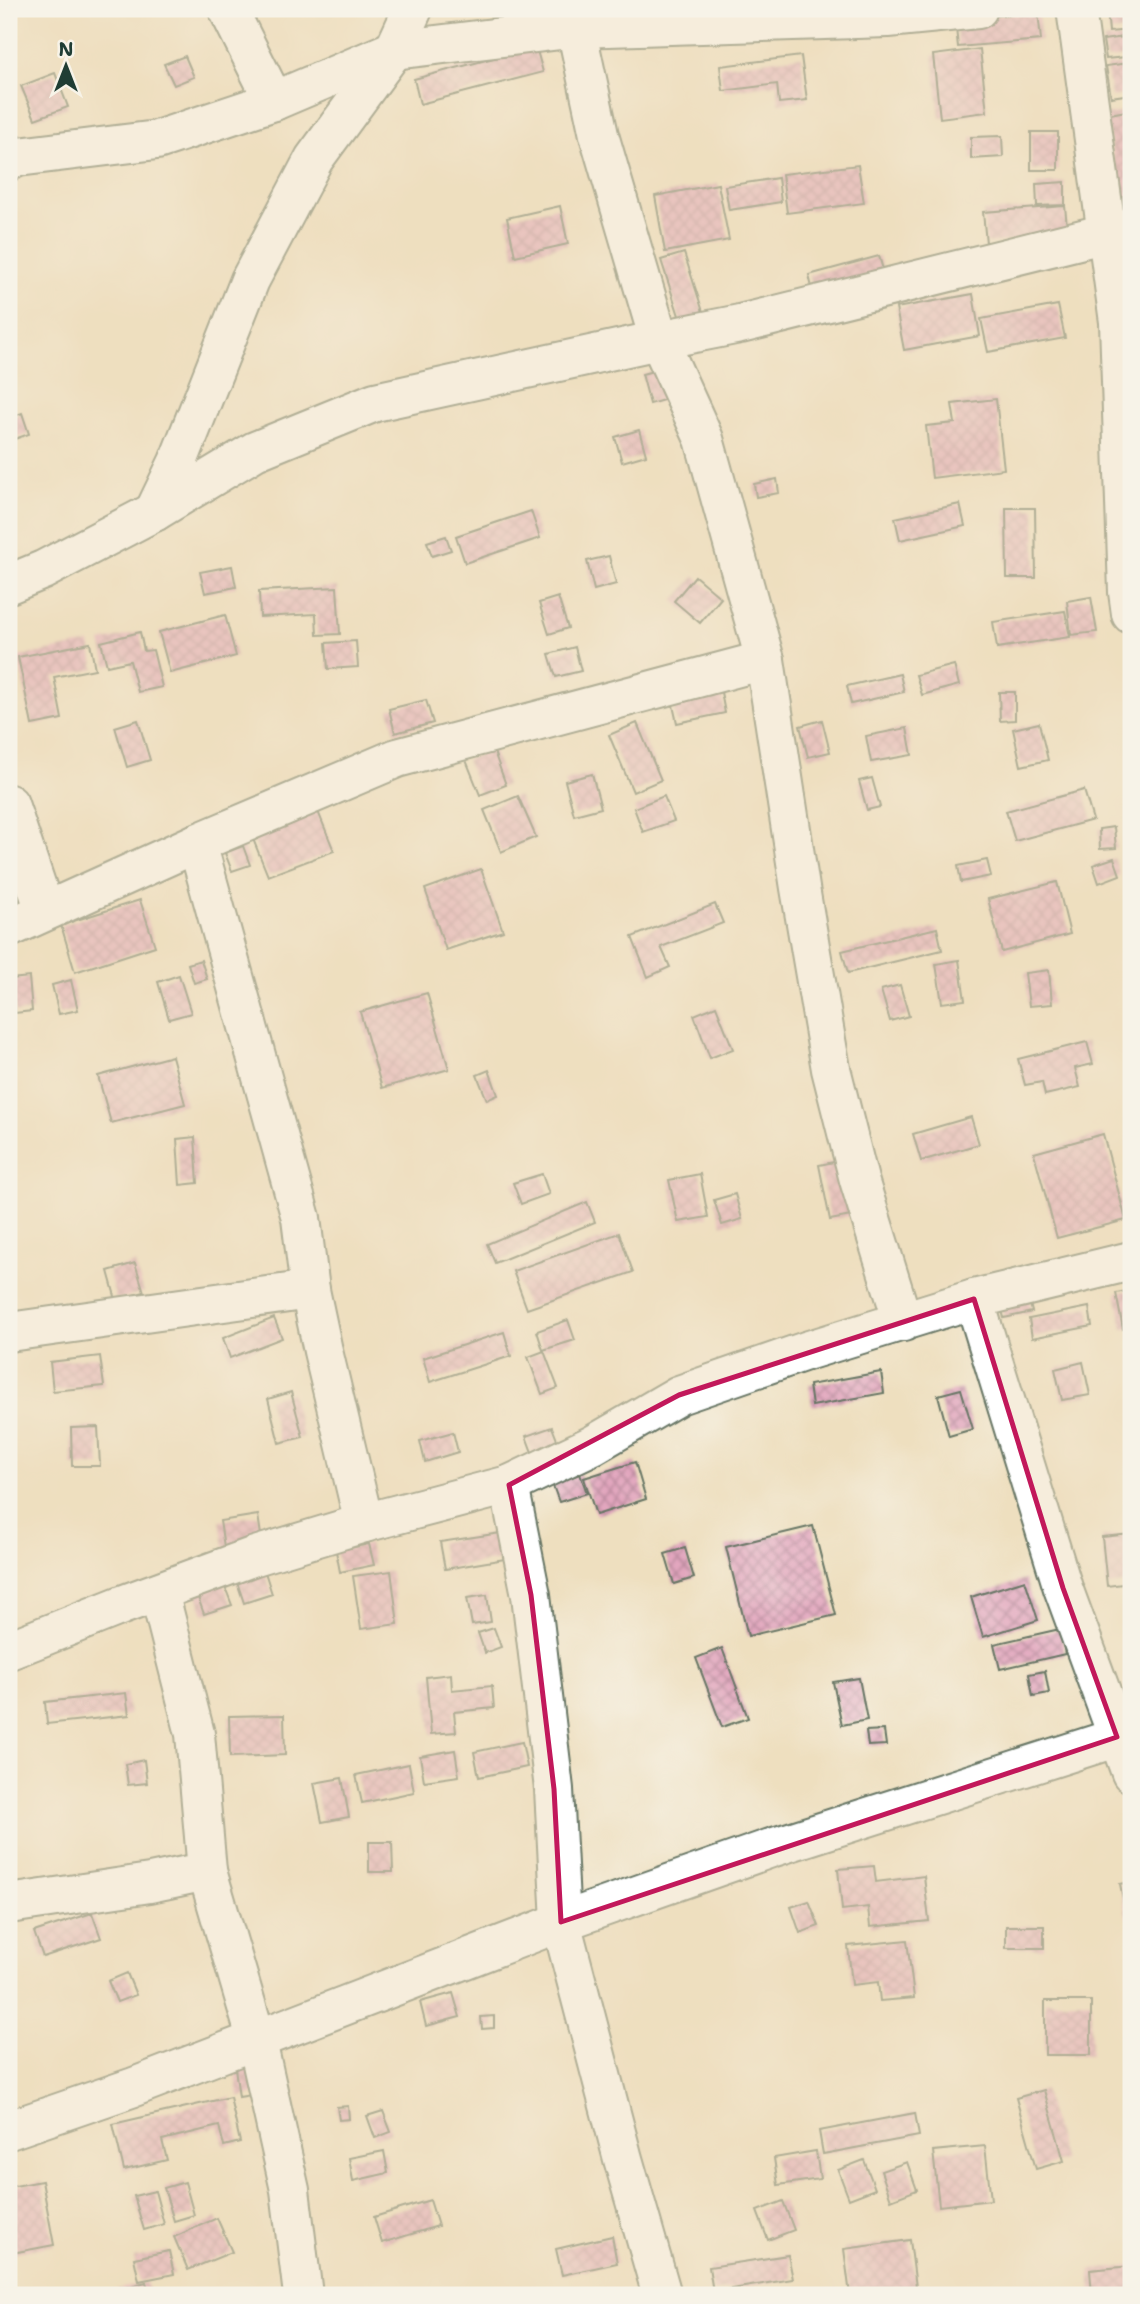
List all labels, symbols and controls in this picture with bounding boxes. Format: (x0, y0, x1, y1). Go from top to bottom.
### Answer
north arrow (32, 32, 102, 102)
text: N (58, 37, 74, 62)

